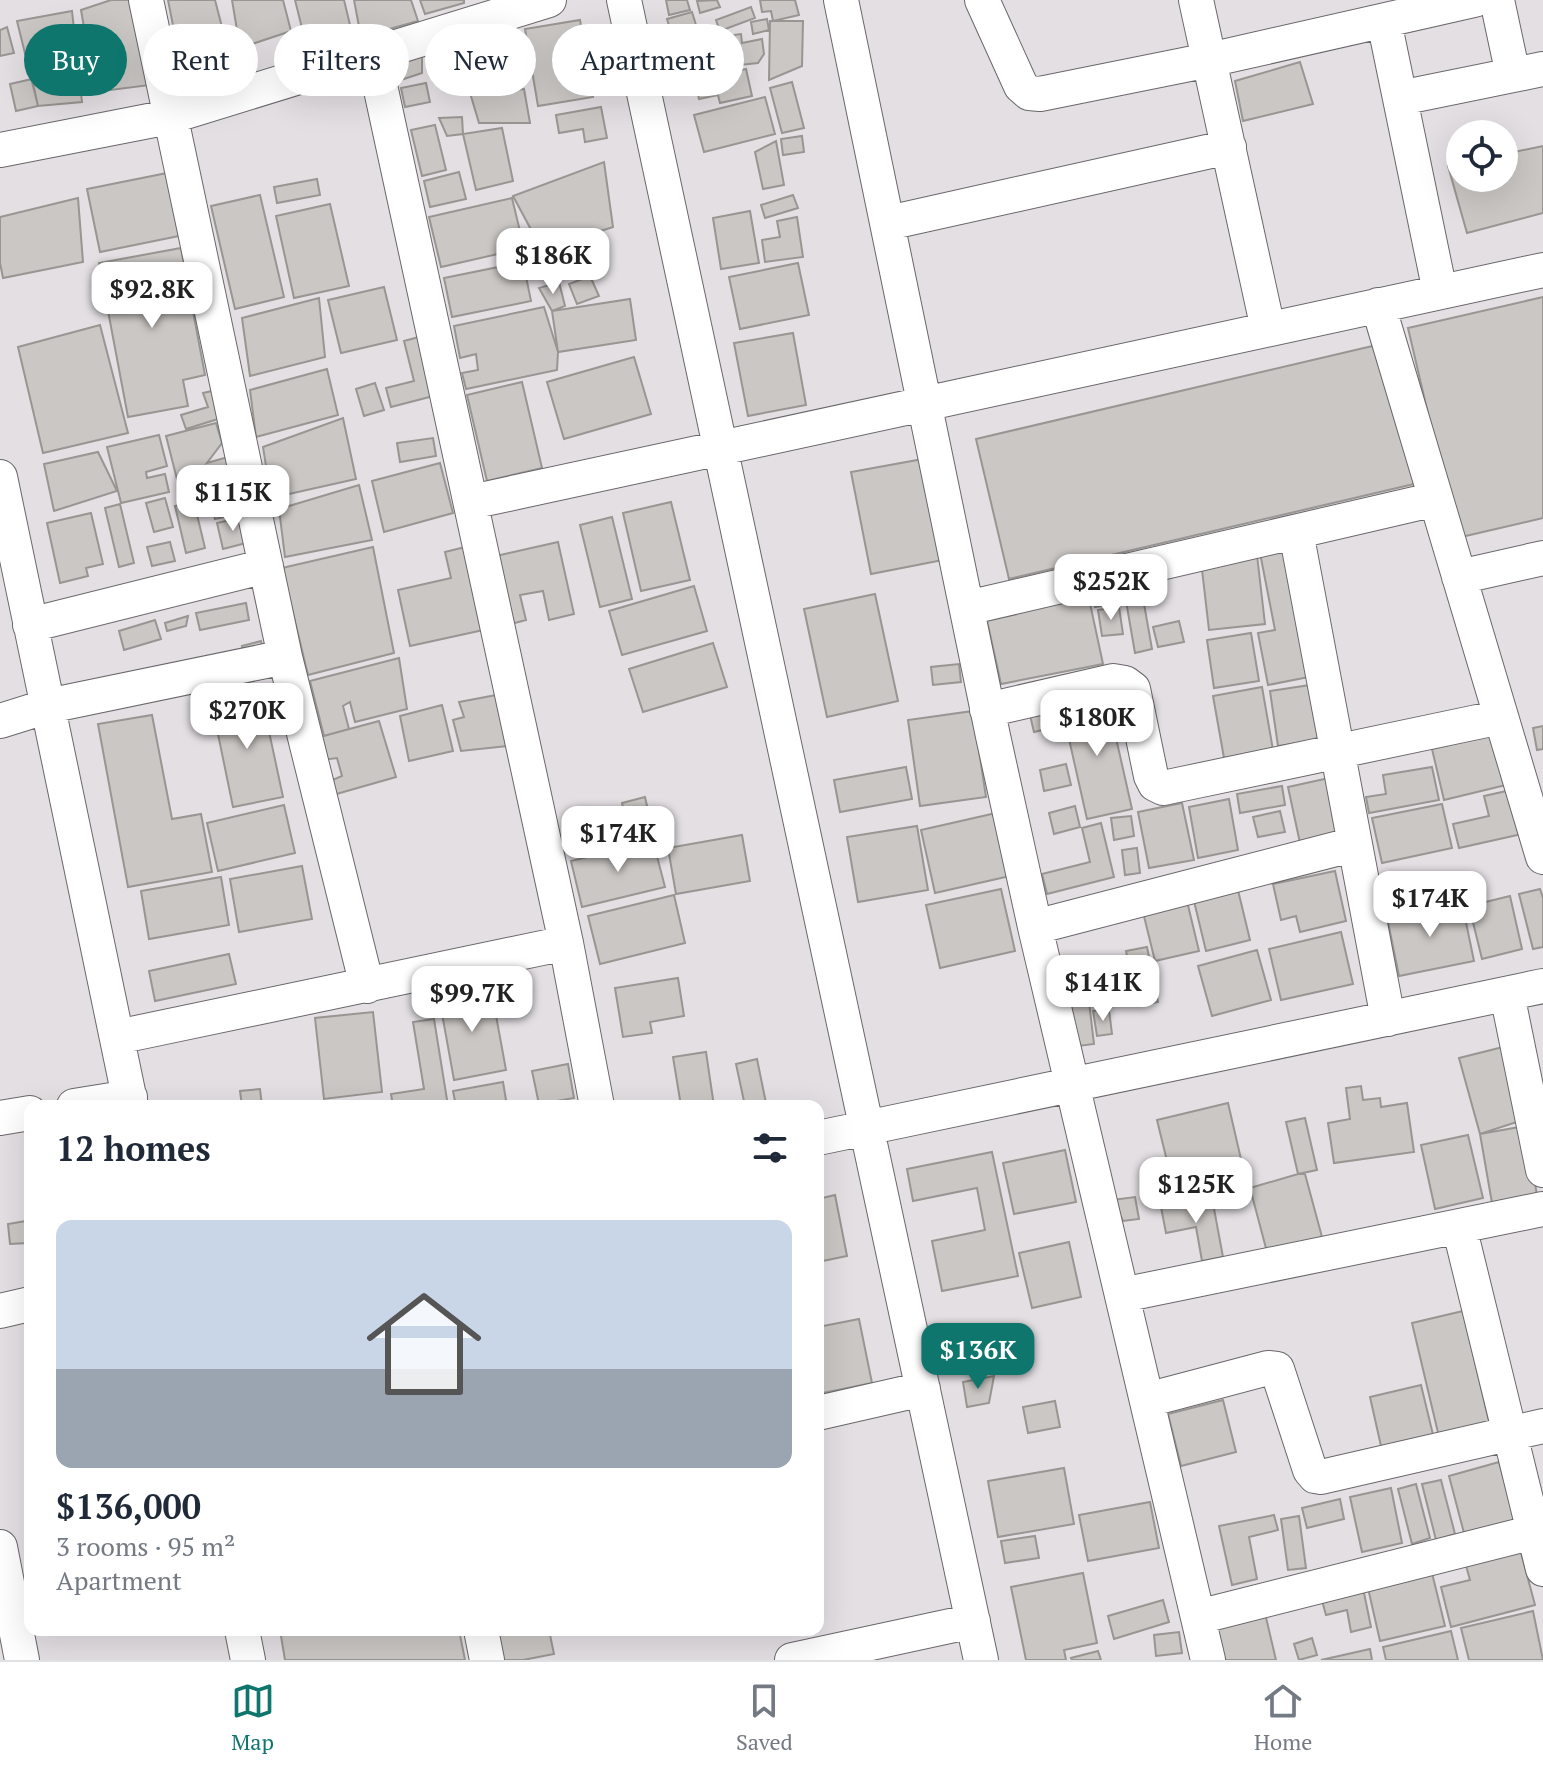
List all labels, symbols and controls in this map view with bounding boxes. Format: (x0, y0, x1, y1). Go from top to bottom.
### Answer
chip: Buy (24, 24, 127, 96)
chip: Rent (143, 24, 258, 96)
chip: Filters (274, 24, 409, 96)
chip: New (425, 24, 536, 96)
chip: Apartment (552, 24, 744, 96)
map controls (1446, 120, 1518, 192)
button: locate (1446, 120, 1518, 192)
pin: $186K (497, 228, 609, 296)
text: $186K (514, 237, 592, 271)
pin: $92.8K (87, 262, 217, 330)
text: $92.8K (110, 271, 194, 305)
pin: $115K (177, 465, 289, 533)
text: $115K (194, 474, 272, 508)
pin: $252K (1055, 554, 1167, 622)
text: $252K (1072, 563, 1150, 597)
pin: $270K (191, 683, 303, 751)
pin: $180K (1041, 690, 1153, 758)
text: $270K (208, 692, 286, 726)
text: $180K (1058, 699, 1136, 733)
pin: $174K (562, 806, 674, 874)
text: $174K (579, 815, 657, 849)
pin: $174K (1374, 871, 1486, 939)
text: $174K (1391, 880, 1469, 914)
pin: $141K (1047, 955, 1159, 1023)
text: $141K (1064, 964, 1142, 998)
pin: $99.7K (407, 966, 537, 1034)
text: $99.7K (430, 975, 514, 1009)
text: 12 homes (56, 1126, 211, 1171)
icon: filters (748, 1126, 792, 1170)
pin: $125K (1140, 1157, 1252, 1225)
text: $125K (1157, 1166, 1235, 1200)
icon: home (352, 1272, 496, 1416)
pin: $136K (922, 1323, 1034, 1391)
text: $136K (939, 1332, 1017, 1366)
text: $136,000 (56, 1484, 201, 1529)
text: 3 rooms · 95 m² (56, 1529, 235, 1563)
text: Apartment (56, 1563, 182, 1597)
tab: Map (231, 1679, 275, 1756)
tab: Saved (736, 1679, 793, 1756)
tab: Home (1254, 1679, 1312, 1756)

